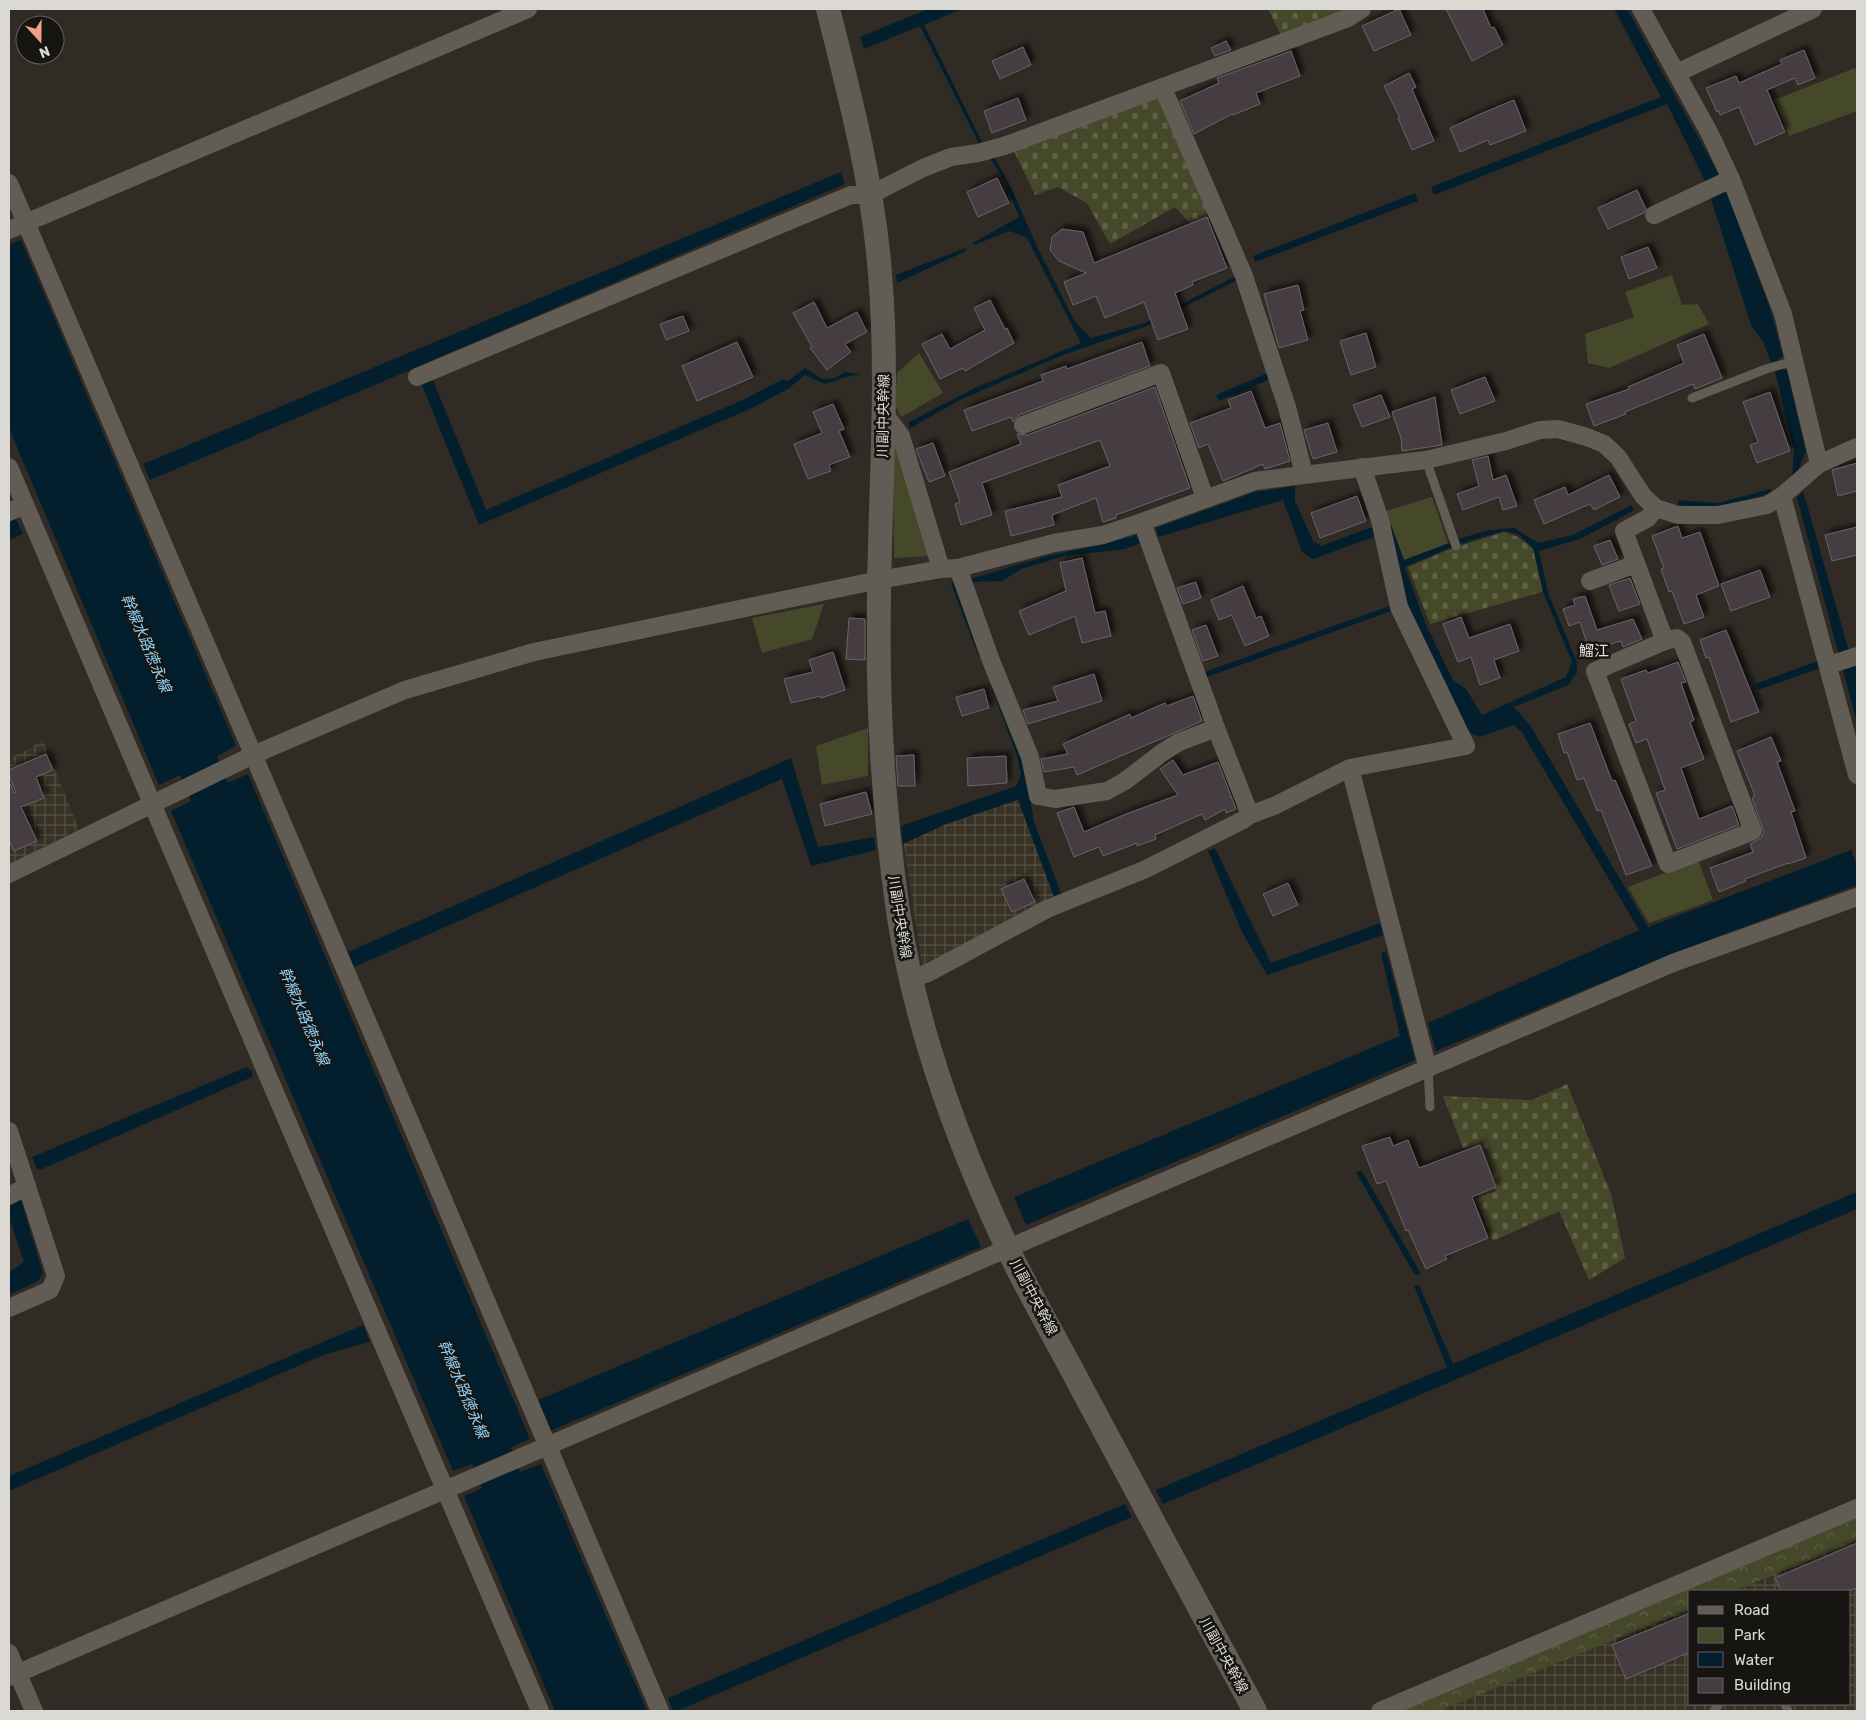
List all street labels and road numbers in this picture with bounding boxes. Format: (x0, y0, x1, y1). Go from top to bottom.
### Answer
street label: 川副中央幹線 (874, 374, 893, 458)
street label: 川副中央幹線 (885, 874, 914, 960)
street label: 川副中央幹線 (1006, 1256, 1061, 1338)
street label: 川副中央幹線 (1196, 1614, 1251, 1696)

